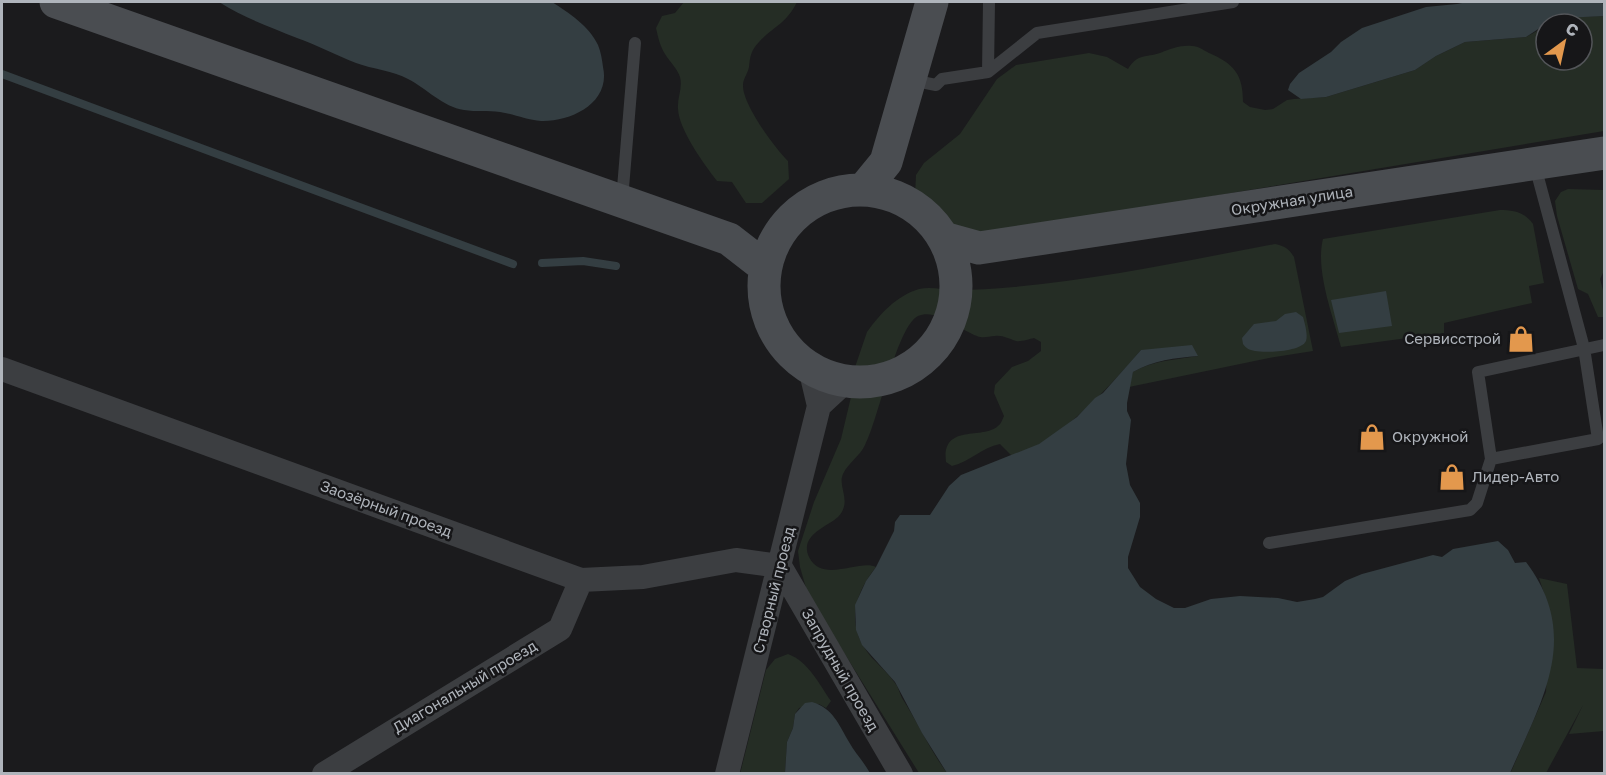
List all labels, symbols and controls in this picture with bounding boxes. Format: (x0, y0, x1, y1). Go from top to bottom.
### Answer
north arrow (1534, 12, 1594, 72)
text: С (1562, 18, 1582, 41)
street label: Окружная улица (1230, 181, 1354, 219)
shop icon: Сервисстрой (1506, 324, 1536, 354)
place label: Сервисстрой (1404, 329, 1501, 347)
shop icon: Окружной (1357, 422, 1387, 452)
place label: Окружной (1392, 427, 1469, 445)
shop icon: Лидер-Авто (1437, 462, 1467, 492)
place label: Лидер-Авто (1472, 467, 1559, 485)
street label: Заозёрный проезд (318, 476, 455, 540)
street label: Створный проезд (749, 524, 798, 655)
street label: Запрудный проезд (798, 605, 883, 734)
street label: Диагональный проезд (389, 636, 540, 736)

